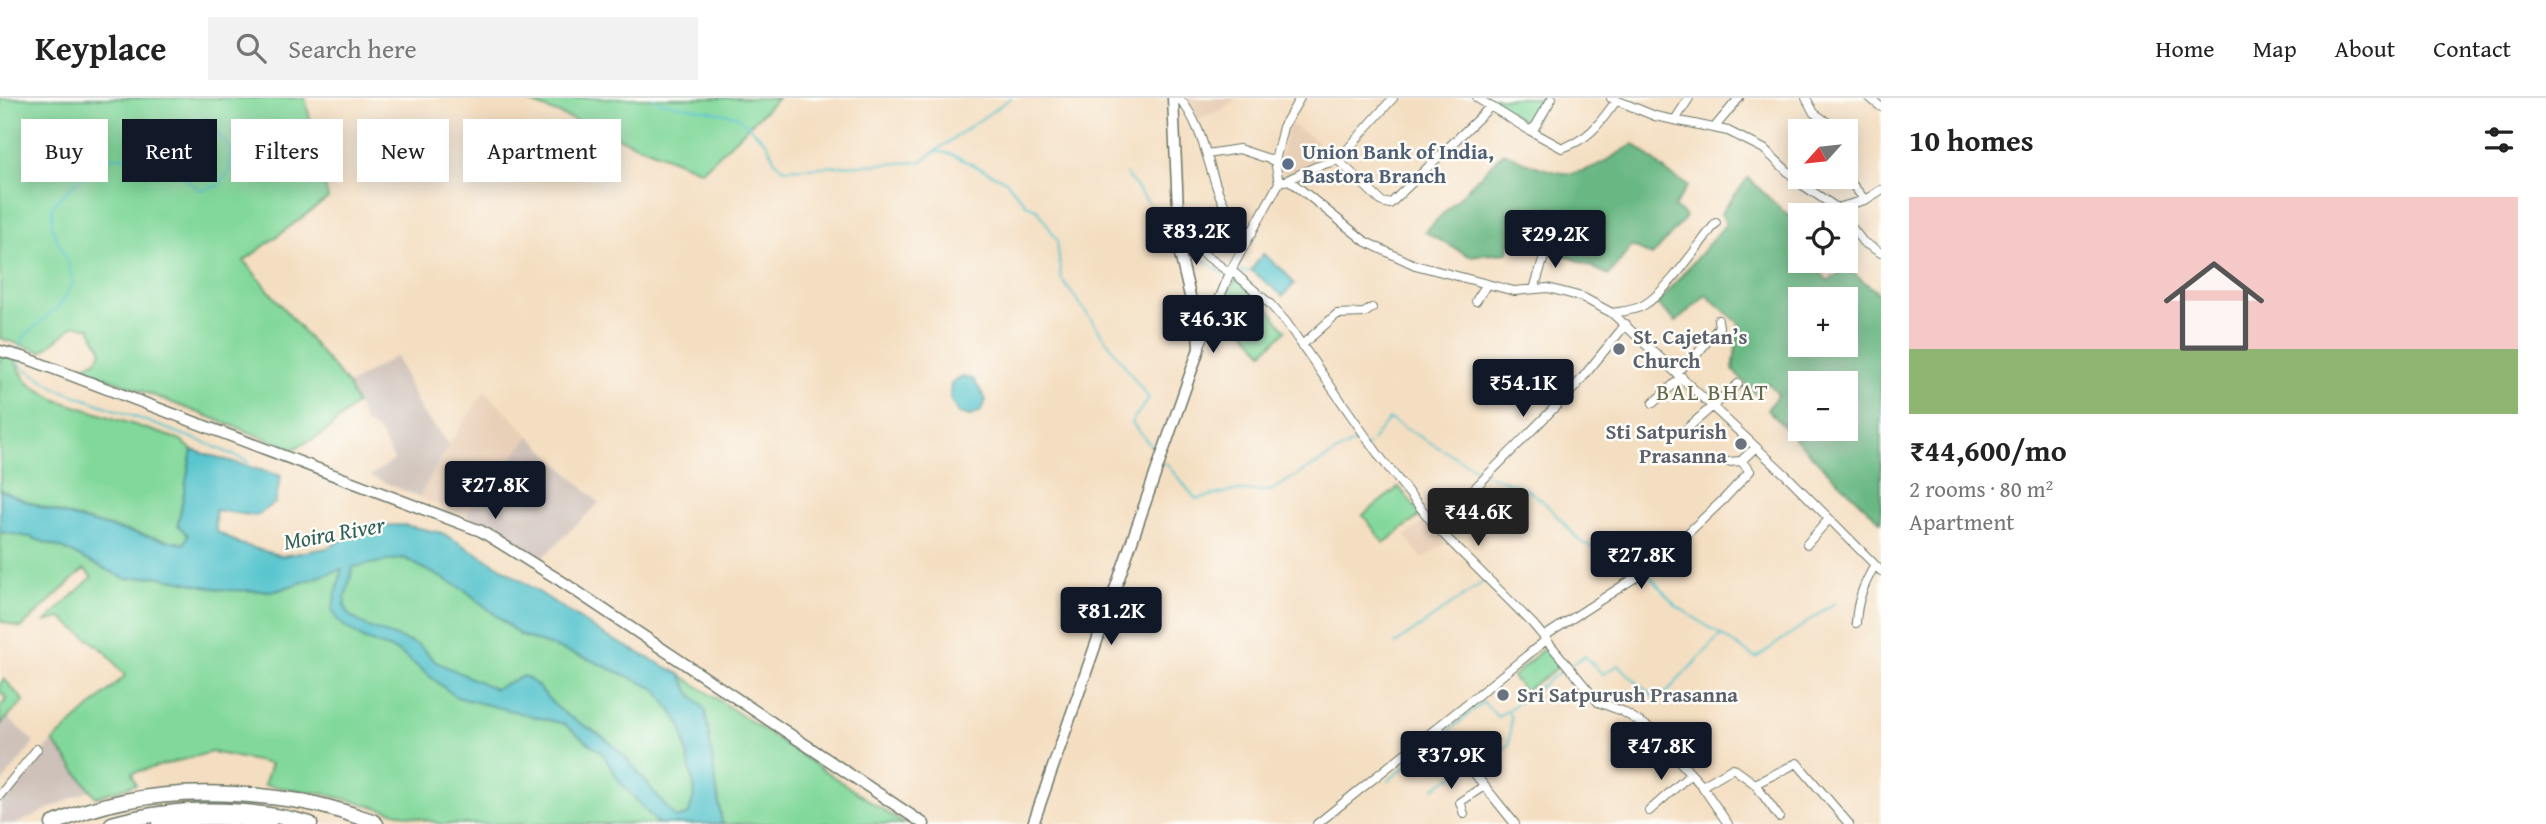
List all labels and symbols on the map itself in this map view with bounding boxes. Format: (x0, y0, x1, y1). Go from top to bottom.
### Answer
north arrow (1788, 119, 1858, 189)
place label: Union Bank of India, Bastora Branch (1302, 136, 1494, 191)
marker: Union Bank of India, Bastora Branch (1280, 156, 1296, 172)
pin: ₹83.2K (1139, 208, 1253, 267)
pin: ₹29.2K (1498, 211, 1612, 270)
pin: ₹46.3K (1156, 296, 1270, 355)
place label: St. Cajetan’s Church (1633, 321, 1748, 376)
marker: St. Cajetan’s Church (1611, 341, 1627, 357)
pin: ₹54.1K (1466, 360, 1580, 419)
district label: BAL BHAT (1656, 375, 1770, 408)
place label: Sti Satpurish Prasanna (1606, 416, 1728, 471)
marker: Sti Satpurish Prasanna (1733, 436, 1749, 452)
pin: ₹27.8K (438, 462, 552, 521)
pin: ₹44.6K (1421, 489, 1535, 548)
water label: Moira River (281, 507, 389, 558)
pin: ₹27.8K (1584, 532, 1698, 591)
pin: ₹81.2K (1054, 588, 1168, 647)
place label: Sri Satpurush Prasanna (1517, 679, 1738, 710)
marker: Sri Satpurush Prasanna (1495, 687, 1511, 703)
pin: ₹47.8K (1604, 722, 1718, 782)
pin: ₹37.9K (1394, 732, 1508, 791)

